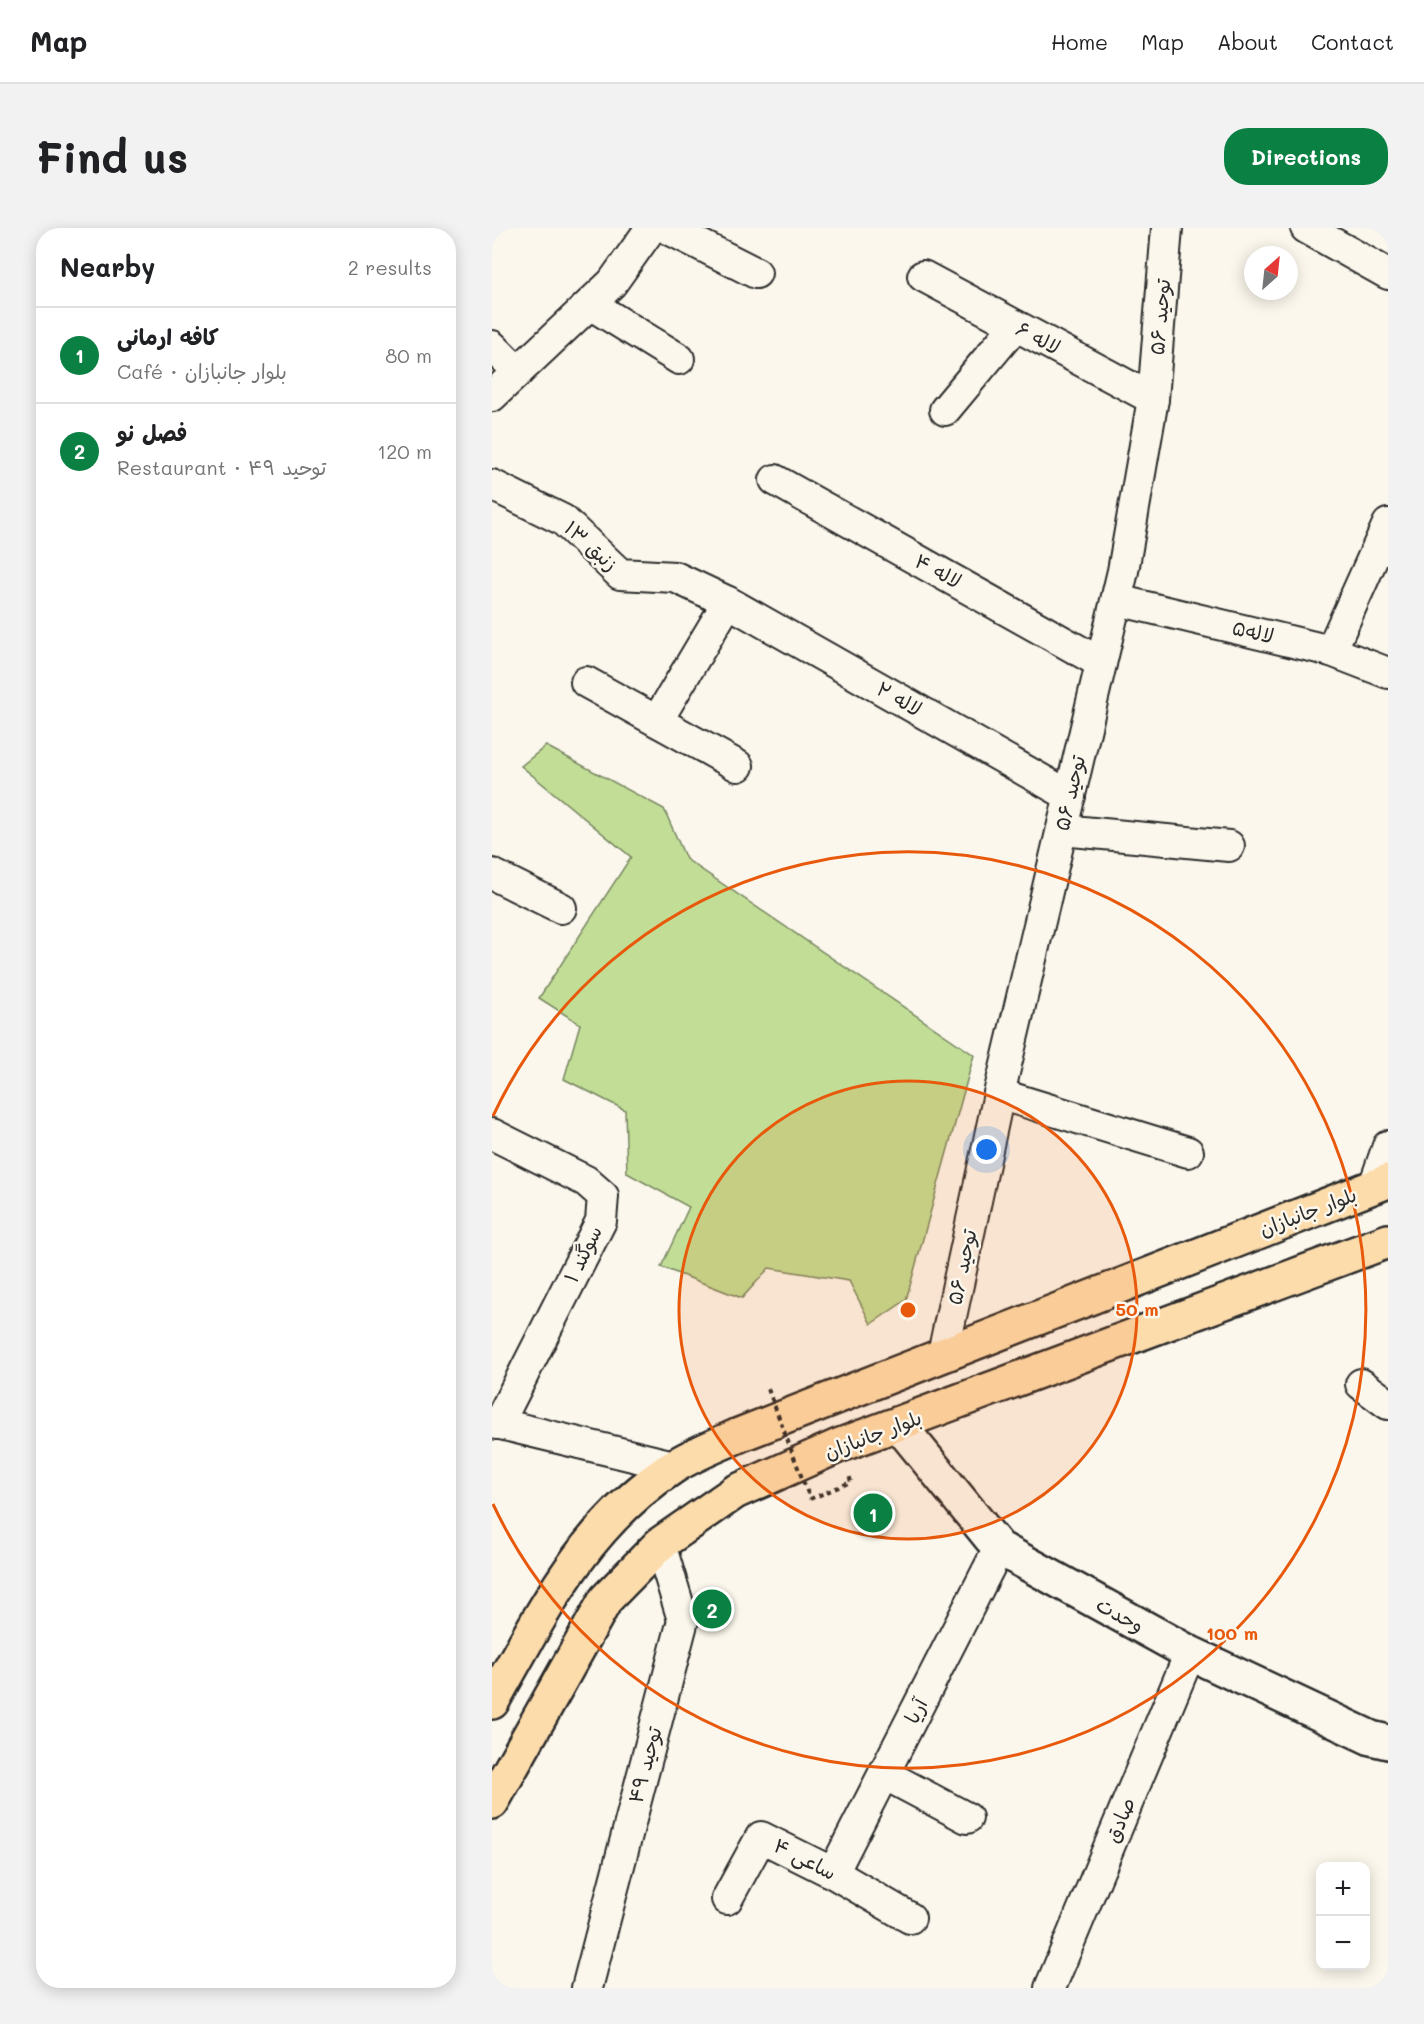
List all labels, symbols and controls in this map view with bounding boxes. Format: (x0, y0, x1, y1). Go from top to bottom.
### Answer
text: Map (30, 23, 87, 59)
text: Home (1051, 28, 1108, 55)
text: Map (1141, 28, 1184, 55)
text: About (1217, 28, 1278, 55)
text: Contact (1311, 28, 1394, 55)
button: Directions (1224, 128, 1388, 185)
text: Find us (36, 129, 188, 184)
north arrow (1244, 246, 1298, 300)
text: Nearby (60, 250, 155, 284)
text: 2 results (348, 254, 432, 280)
street label: توحید ۵۶ (1143, 277, 1175, 356)
street label: لاله ۶ (1012, 315, 1065, 360)
text: کافه ارمانی (117, 322, 219, 351)
text: 1 (75, 342, 84, 368)
text: 80 m (385, 342, 432, 368)
text: Café · بلوار جانبازان (117, 358, 287, 384)
text: فصل نو (117, 418, 187, 447)
text: 2 (74, 438, 85, 464)
text: 120 m (377, 438, 432, 464)
text: Restaurant · توحید ۴۹ (117, 454, 326, 480)
street label: زنبق ۱۳ (559, 514, 624, 576)
street label: لاله ۴ (911, 547, 966, 593)
street label: لاله۵ (1230, 614, 1277, 648)
street label: لاله ۲ (872, 675, 927, 721)
street label: توحید ۵۶ (1048, 752, 1090, 833)
your location (972, 1135, 1001, 1164)
street label: بلوار جانبازان (1255, 1181, 1360, 1242)
street label: سوگند ۱ (557, 1221, 607, 1286)
street label: توحید ۵۶ (940, 1226, 982, 1307)
text: 50 m (1116, 1297, 1158, 1321)
centre of rings (898, 1300, 918, 1320)
street label: بلوار جانبازان (820, 1404, 925, 1465)
pin: 1 (854, 1490, 892, 1536)
pin: 2 (692, 1586, 732, 1632)
street label: وحدت (1092, 1590, 1149, 1638)
text: 100 m (1206, 1621, 1258, 1645)
street label: آریا (898, 1693, 933, 1728)
street label: توحید ۴۹ (621, 1723, 667, 1806)
street label: صادق (1098, 1793, 1140, 1846)
street label: ساعی ۴ (769, 1831, 841, 1886)
map controls (1316, 1862, 1370, 1970)
button: + (1316, 1862, 1370, 1916)
button: − (1316, 1916, 1370, 1970)

